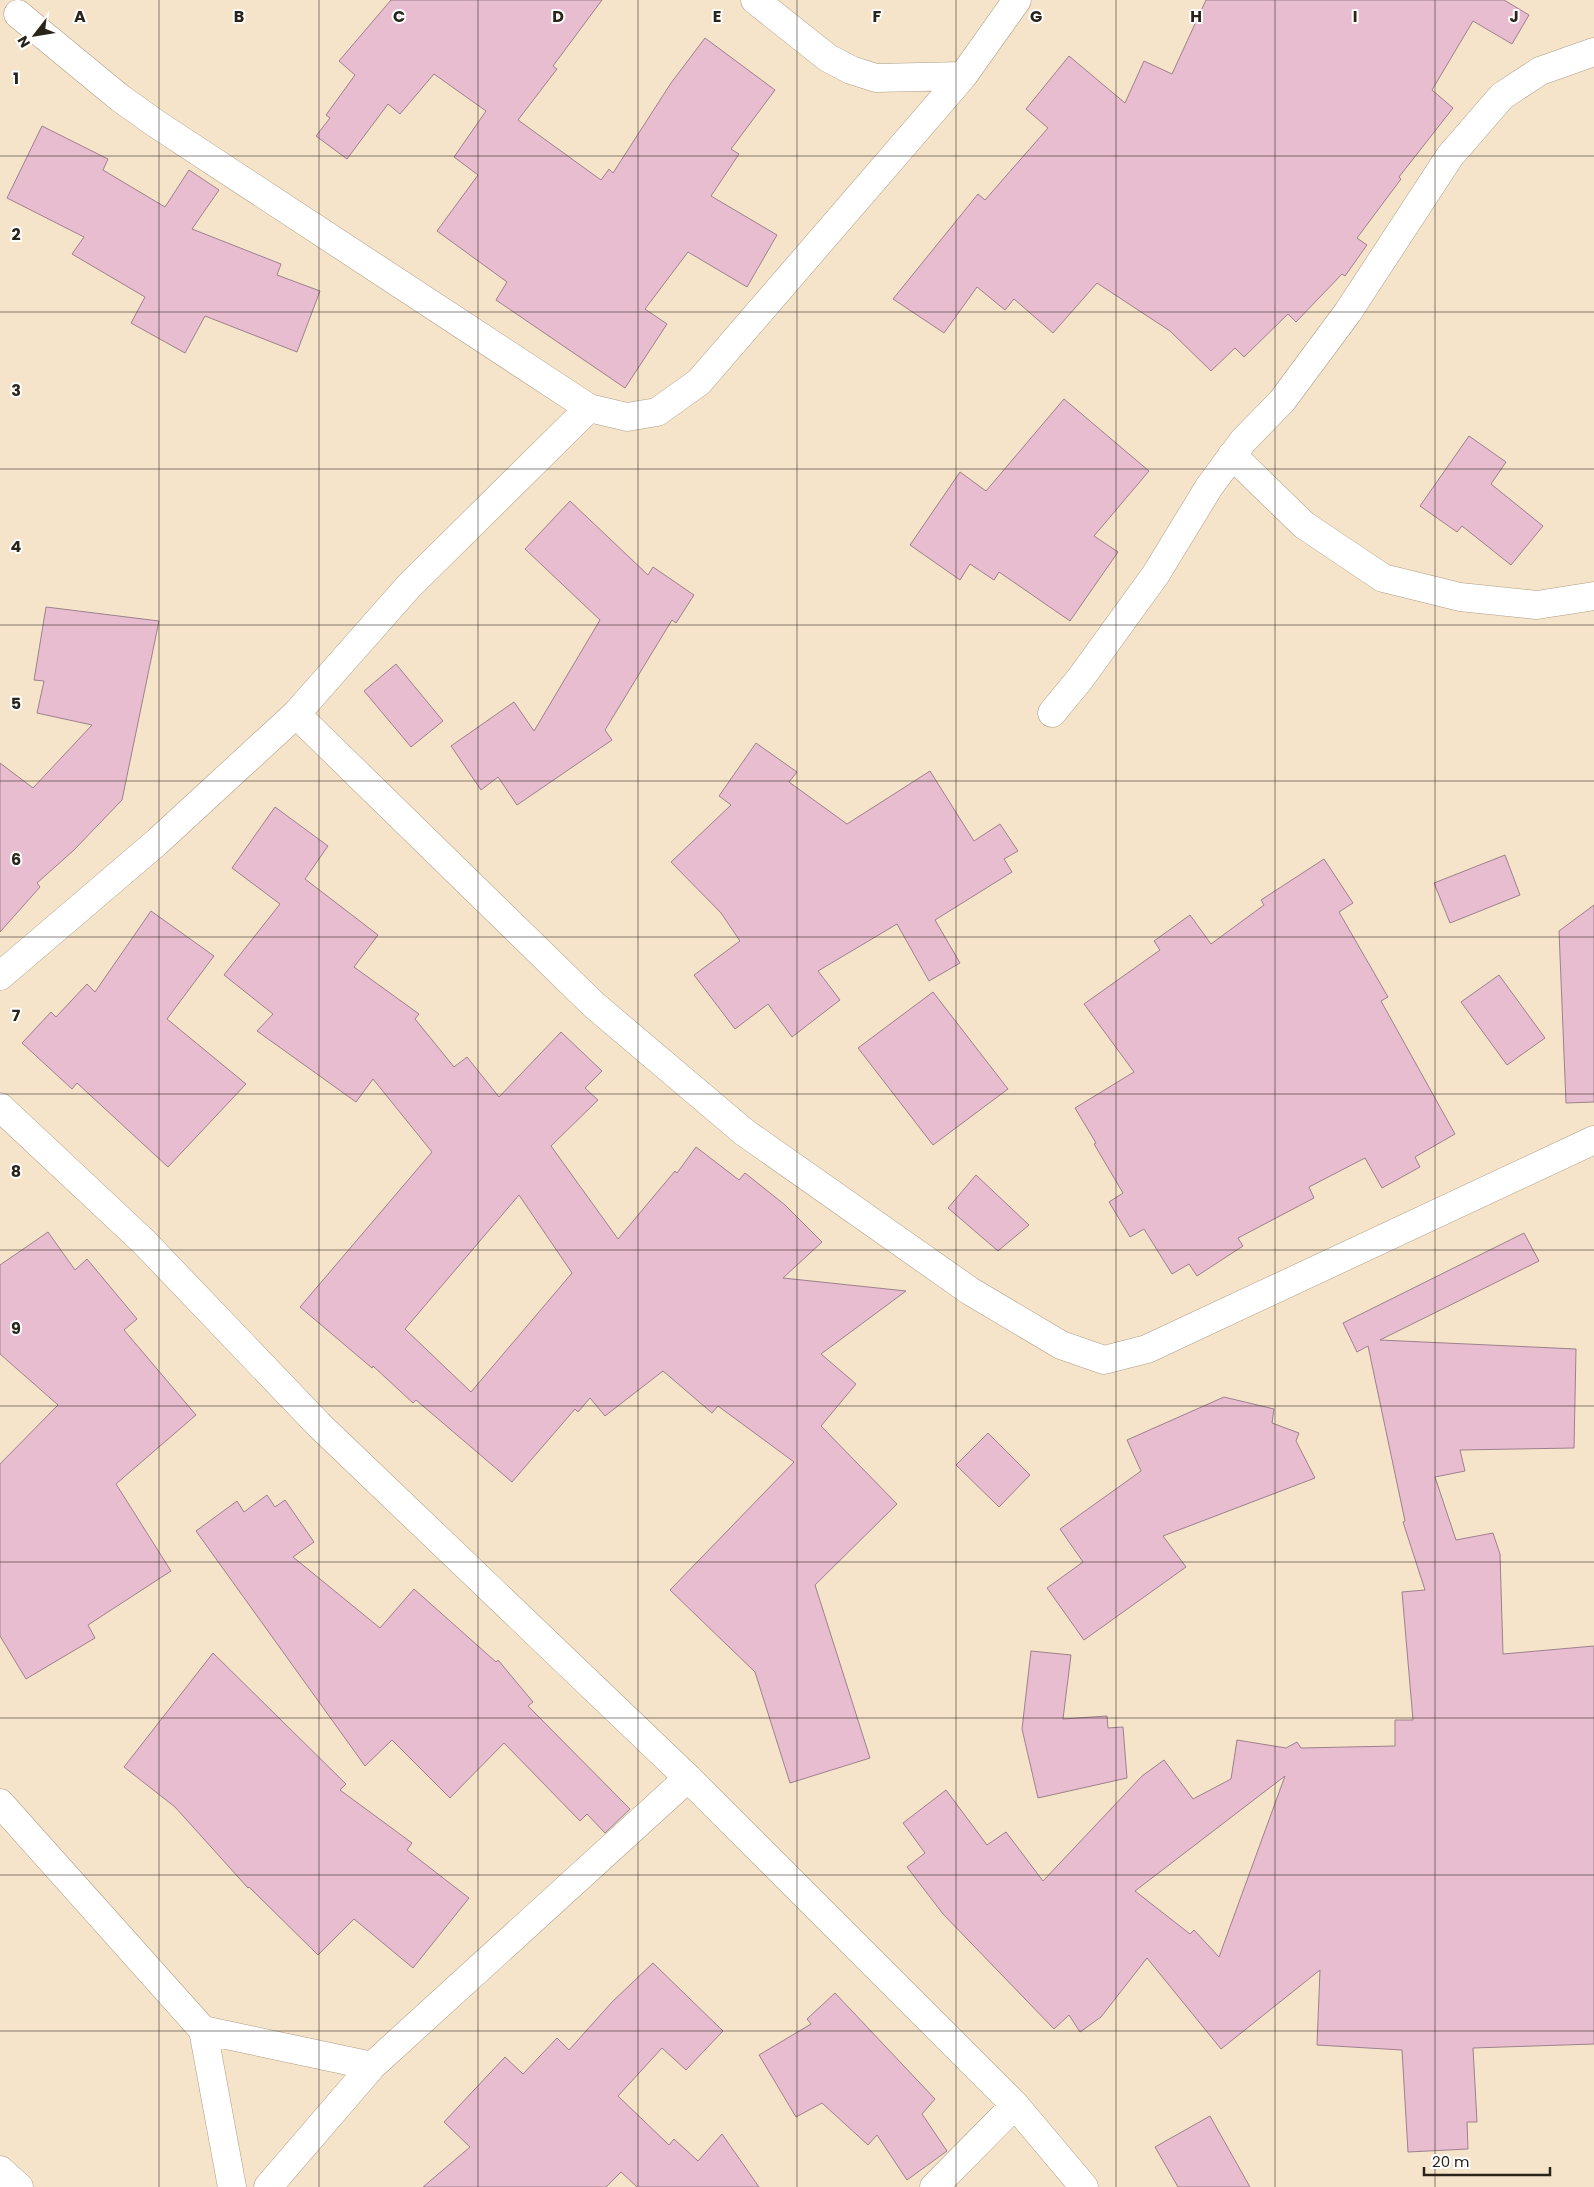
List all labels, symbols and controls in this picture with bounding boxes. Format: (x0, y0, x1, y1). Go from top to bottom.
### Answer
text: A (74, 5, 86, 28)
text: B (234, 5, 244, 28)
text: C (393, 5, 405, 28)
text: D (552, 5, 564, 28)
text: E (713, 5, 721, 28)
text: F (873, 5, 882, 28)
text: G (1030, 5, 1042, 28)
text: H (1190, 5, 1202, 28)
text: I (1353, 5, 1357, 28)
text: J (1509, 5, 1519, 28)
north arrow (10, 10, 60, 60)
text: N (13, 32, 35, 51)
text: 1 (13, 67, 19, 90)
text: 2 (11, 223, 21, 246)
text: 3 (11, 379, 21, 402)
text: 4 (11, 535, 22, 558)
text: 5 (11, 692, 21, 715)
text: 6 (11, 848, 21, 871)
text: 7 (12, 1004, 21, 1027)
text: 8 (11, 1160, 21, 1183)
text: 9 (11, 1317, 21, 1340)
scale bar (1424, 2144, 1550, 2176)
text: 20 m (1432, 2151, 1470, 2172)

